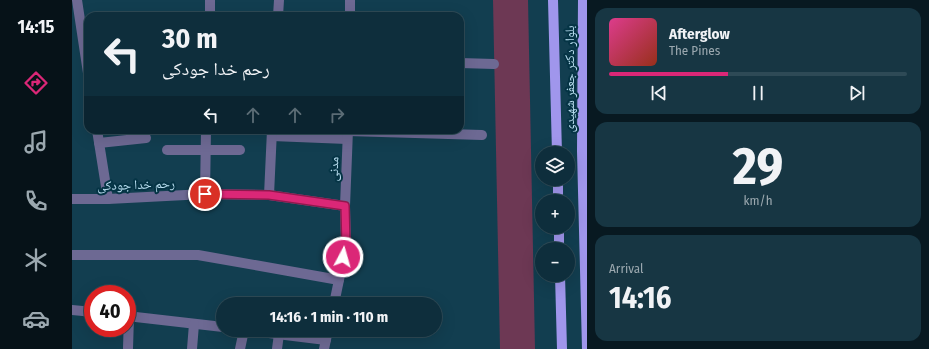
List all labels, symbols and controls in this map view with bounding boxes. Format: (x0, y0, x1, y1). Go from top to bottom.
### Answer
text: 14:15 (18, 16, 54, 38)
text: 30 m (162, 22, 218, 55)
street label: بلوار دکتر جعفر شهیدی (562, 25, 578, 133)
text: Afterglow (669, 25, 730, 43)
icon: left (96, 28, 148, 80)
text: The Pines (669, 43, 720, 58)
text: رحم خدا جودکی (162, 58, 270, 80)
icon: directions (22, 69, 50, 97)
icon: previous (648, 82, 670, 104)
icon: pause (747, 82, 769, 104)
icon: next (846, 82, 868, 104)
icon: left (200, 104, 222, 126)
icon: ahead (242, 104, 264, 126)
icon: ahead (284, 104, 306, 126)
icon: right (326, 104, 348, 126)
icon: music (22, 128, 50, 156)
text: 29 (733, 135, 783, 198)
map controls (535, 146, 575, 282)
button: layers (535, 146, 575, 186)
street label: مدنی (326, 156, 342, 182)
street label: رحم خدا جودکی (97, 176, 175, 194)
pin (188, 177, 222, 211)
icon: arrive (194, 183, 216, 205)
icon: phone (22, 187, 50, 215)
text: km/h (744, 193, 773, 208)
button: + (535, 194, 575, 234)
position arrow (322, 236, 364, 278)
button: − (535, 242, 575, 282)
icon: climate (22, 246, 50, 274)
text: Arrival (609, 261, 643, 276)
text: 14:16 (609, 280, 671, 316)
speed limit sign: 40 (84, 285, 136, 337)
icon: car (22, 305, 50, 333)
text: 14:16 · 1 min · 110 m (270, 308, 388, 326)

